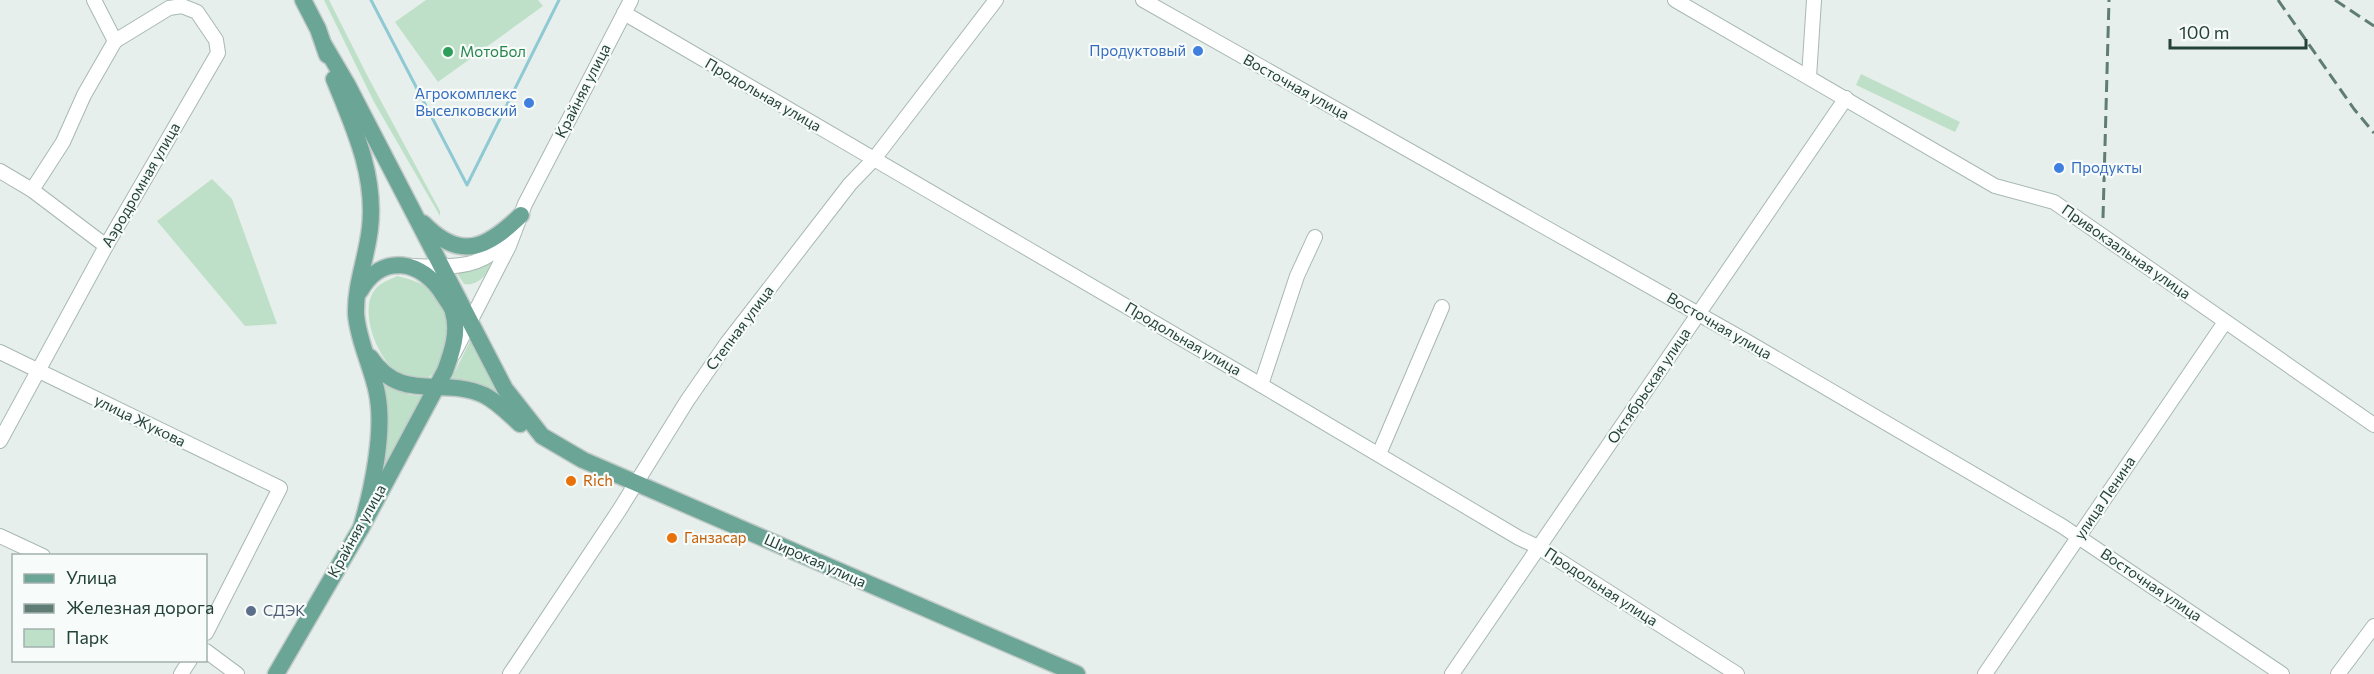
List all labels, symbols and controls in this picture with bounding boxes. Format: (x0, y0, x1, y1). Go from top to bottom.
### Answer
scale bar (2170, 12, 2306, 50)
text: 100 m (2179, 21, 2229, 43)
street label: Крайняя улица (551, 40, 614, 141)
place label: Продуктовый (1089, 41, 1186, 59)
place label: МотоБол (460, 42, 526, 60)
marker: Продуктовый (1191, 44, 1205, 58)
marker: МотоБол (441, 45, 455, 59)
street label: Восточная улица (1240, 50, 1352, 123)
street label: Продольная улица (702, 54, 825, 135)
place label: Агрокомплекс Выселковский (415, 84, 517, 119)
marker: Агрокомплекс Выселковский (522, 96, 536, 110)
street label: Аэродромная улица (97, 119, 183, 250)
place label: Продукты (2071, 158, 2142, 176)
marker: Продукты (2052, 161, 2066, 175)
street label: Привокзальная улица (2059, 200, 2194, 302)
street label: Степная улица (701, 281, 777, 373)
street label: Восточная улица (1664, 288, 1775, 362)
street label: Продольная улица (1122, 298, 1245, 379)
street label: Октябрьская улица (1603, 324, 1694, 447)
street label: улица Жукова (92, 390, 189, 450)
street label: улица Ленина (2070, 452, 2139, 543)
place label: Rich (583, 471, 613, 489)
marker: Rich (564, 474, 578, 488)
street label: Крайняя улица (323, 481, 389, 580)
place label: Ганзасар (684, 528, 747, 546)
street label: Широкая улица (762, 530, 869, 591)
marker: Ганзасар (665, 531, 679, 545)
street label: Продольная улица (1542, 543, 1661, 629)
street label: Восточная улица (2098, 544, 2206, 625)
legend (12, 554, 207, 662)
text: Улица (66, 566, 117, 588)
text: Железная дорога (66, 596, 214, 618)
place label: СДЭК (263, 601, 305, 619)
marker: СДЭК (244, 604, 258, 618)
text: Парк (66, 626, 109, 648)

